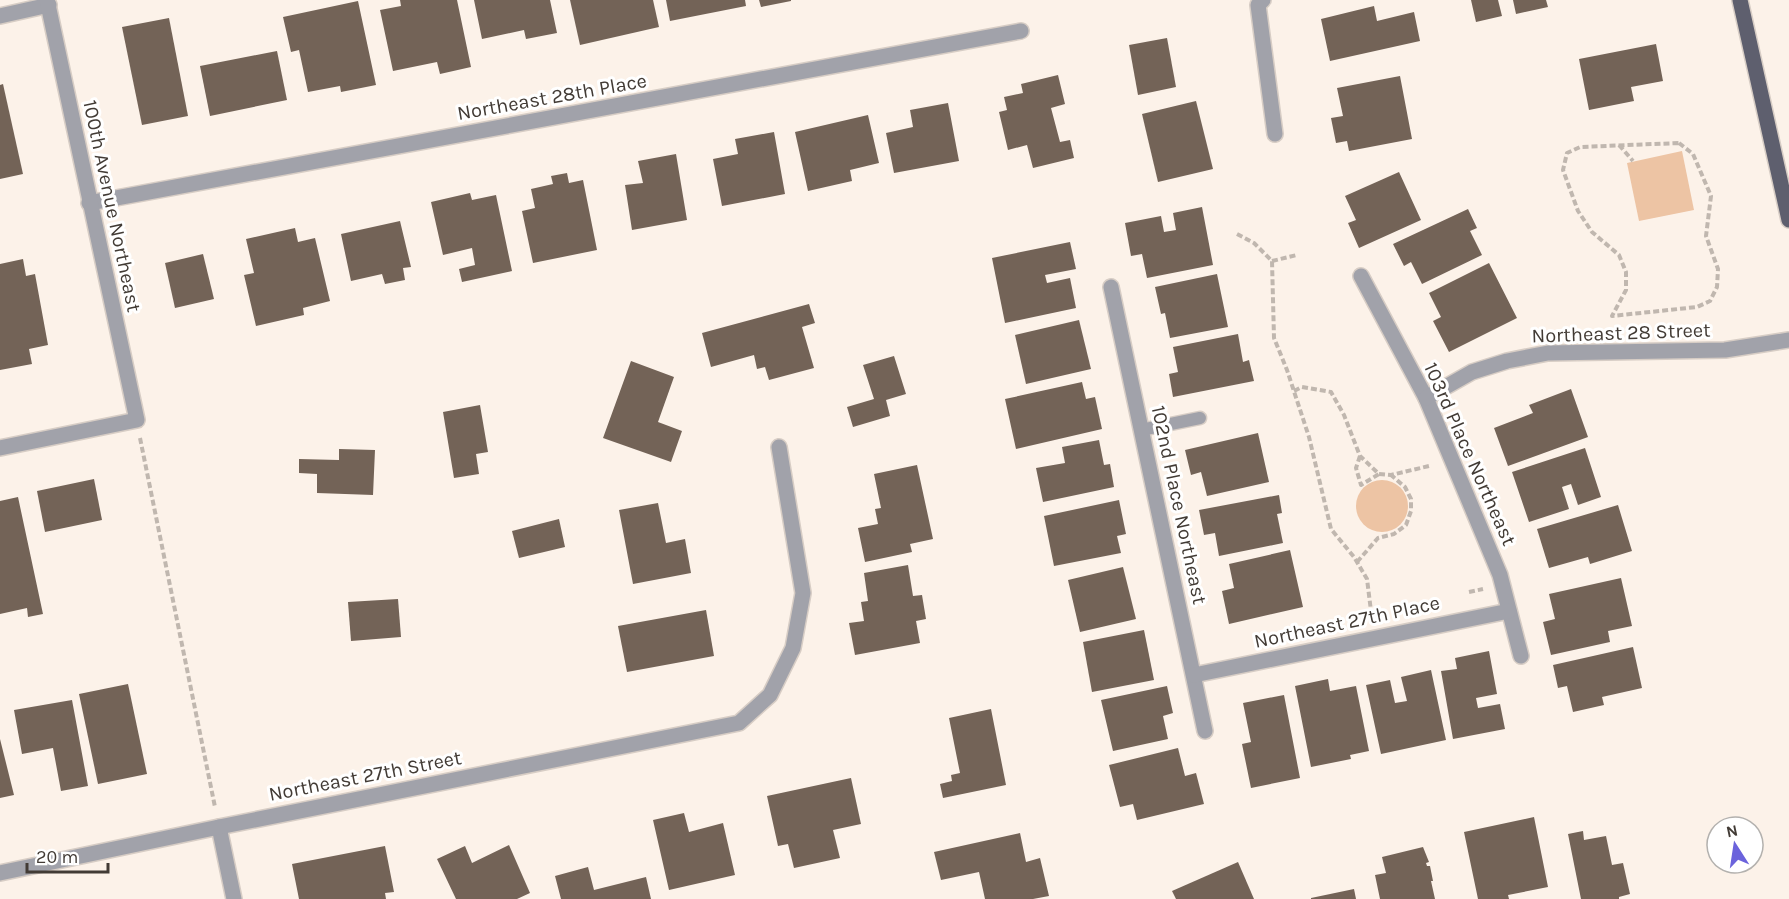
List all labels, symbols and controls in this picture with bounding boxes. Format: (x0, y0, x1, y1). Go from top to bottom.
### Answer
street label: Northeast 28th Place (455, 69, 649, 125)
street label: 100th Avenue Northeast (78, 98, 146, 315)
street label: Northeast 28 Street (1531, 318, 1711, 348)
street label: 103rd Place Northeast (1419, 359, 1521, 549)
street label: 102nd Place Northeast (1147, 404, 1211, 607)
street label: Northeast 27th Place (1252, 591, 1442, 653)
street label: Northeast 27th Street (267, 746, 464, 806)
north arrow (1705, 815, 1765, 875)
text: N (1724, 820, 1740, 841)
scale bar (27, 836, 108, 874)
text: 20 m (36, 846, 78, 868)

